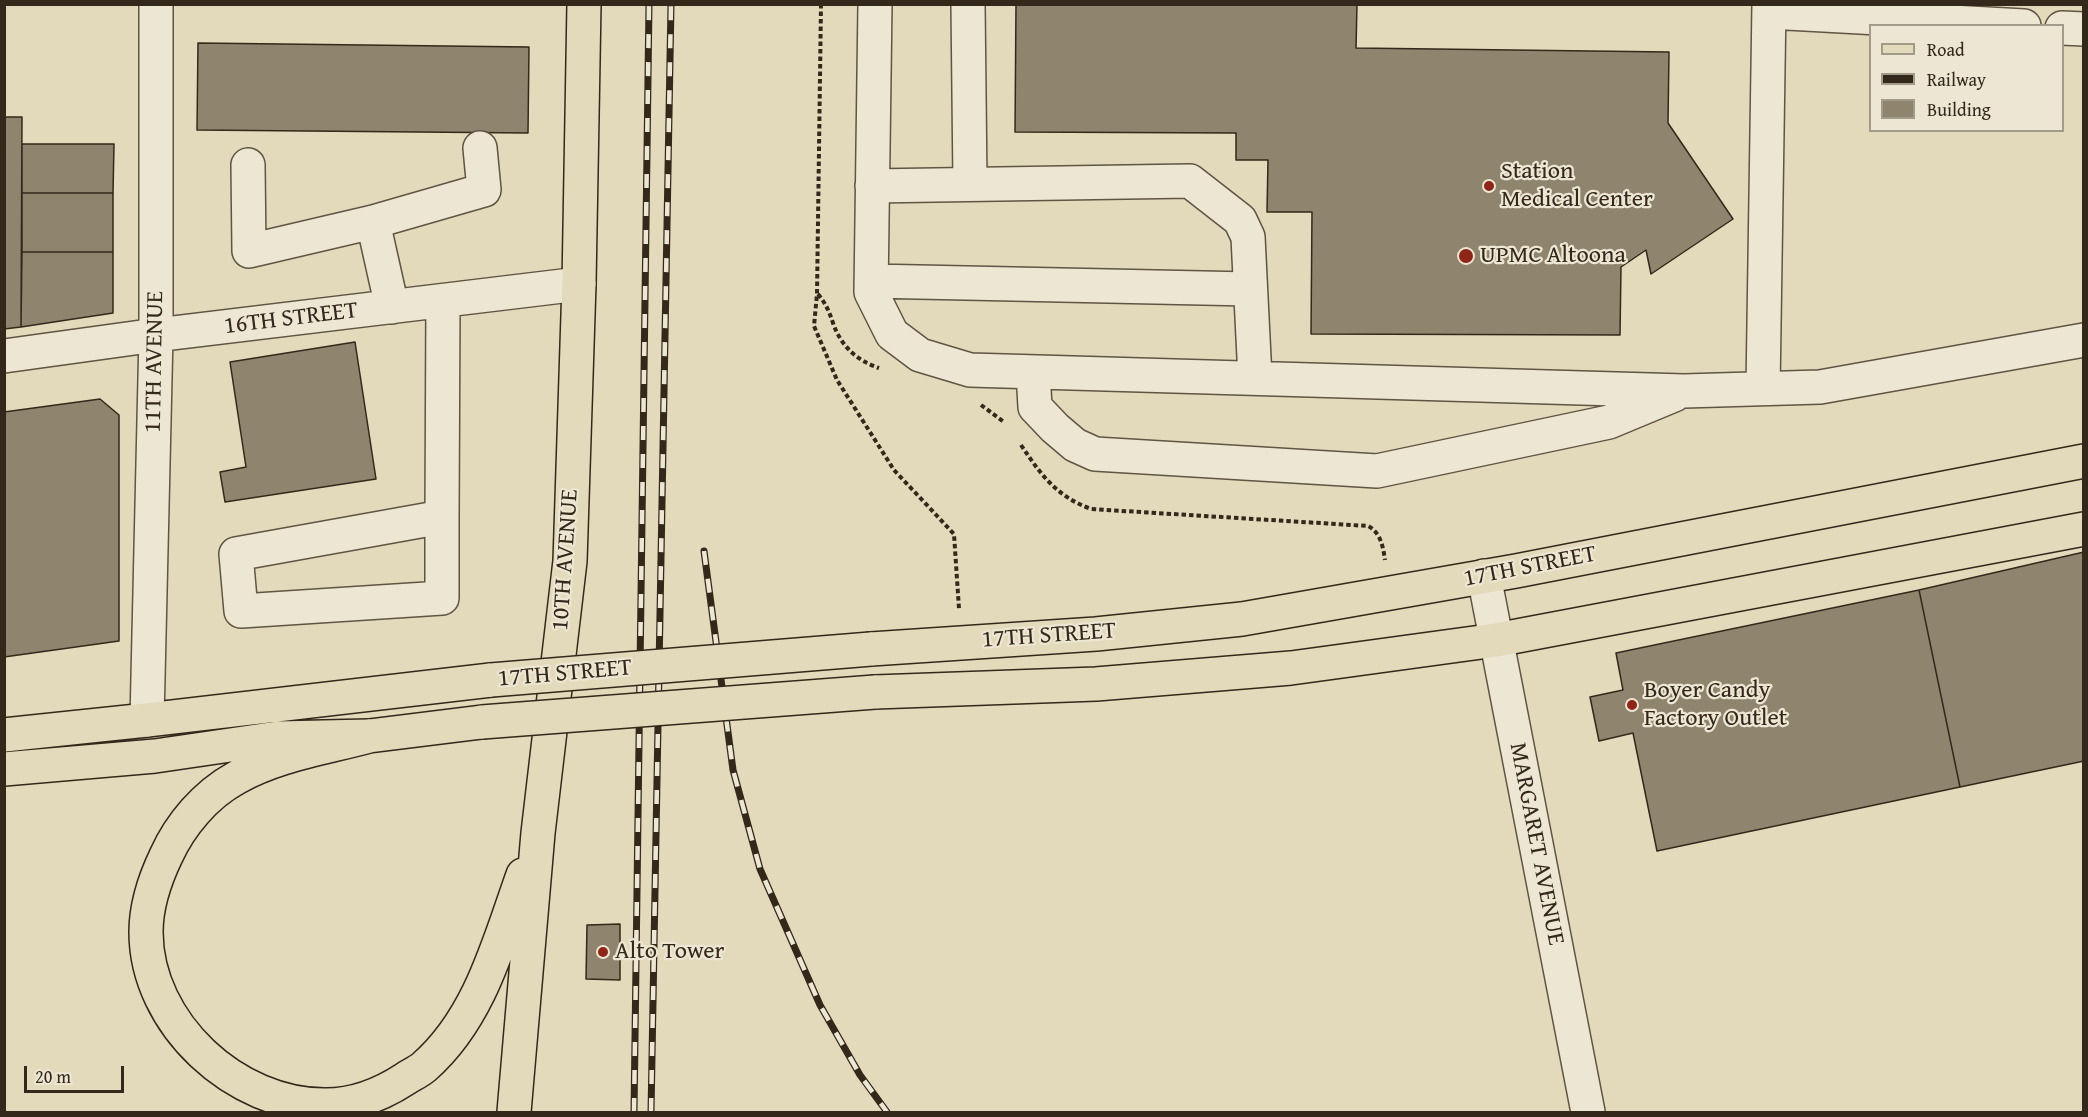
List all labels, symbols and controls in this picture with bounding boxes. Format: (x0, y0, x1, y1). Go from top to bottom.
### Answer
legend (1869, 24, 2064, 132)
text: Road (1927, 36, 1965, 63)
text: Railway (1927, 66, 1986, 93)
text: Building (1927, 96, 1991, 123)
place label: Station Medical Center (1501, 158, 1653, 214)
marker: Station Medical Center (1482, 179, 1496, 193)
place label: UPMC Altoona (1480, 242, 1626, 270)
marker: UPMC Altoona (1457, 247, 1475, 265)
street label: 11TH AVENUE (139, 291, 171, 433)
street label: 16TH STREET (222, 297, 360, 341)
street label: 10TH AVENUE (547, 488, 585, 632)
street label: 17TH STREET (1461, 540, 1599, 594)
street label: 17TH STREET (981, 617, 1117, 655)
street label: 17TH STREET (497, 654, 633, 694)
place label: Boyer Candy Factory Outlet (1644, 677, 1787, 733)
marker: Boyer Candy Factory Outlet (1625, 698, 1639, 712)
street label: MARGARET AVENUE (1502, 740, 1570, 948)
place label: Alto Tower (615, 938, 724, 966)
marker: Alto Tower (596, 945, 610, 959)
scale bar (27, 1054, 128, 1092)
text: 20 m (35, 1063, 71, 1090)

